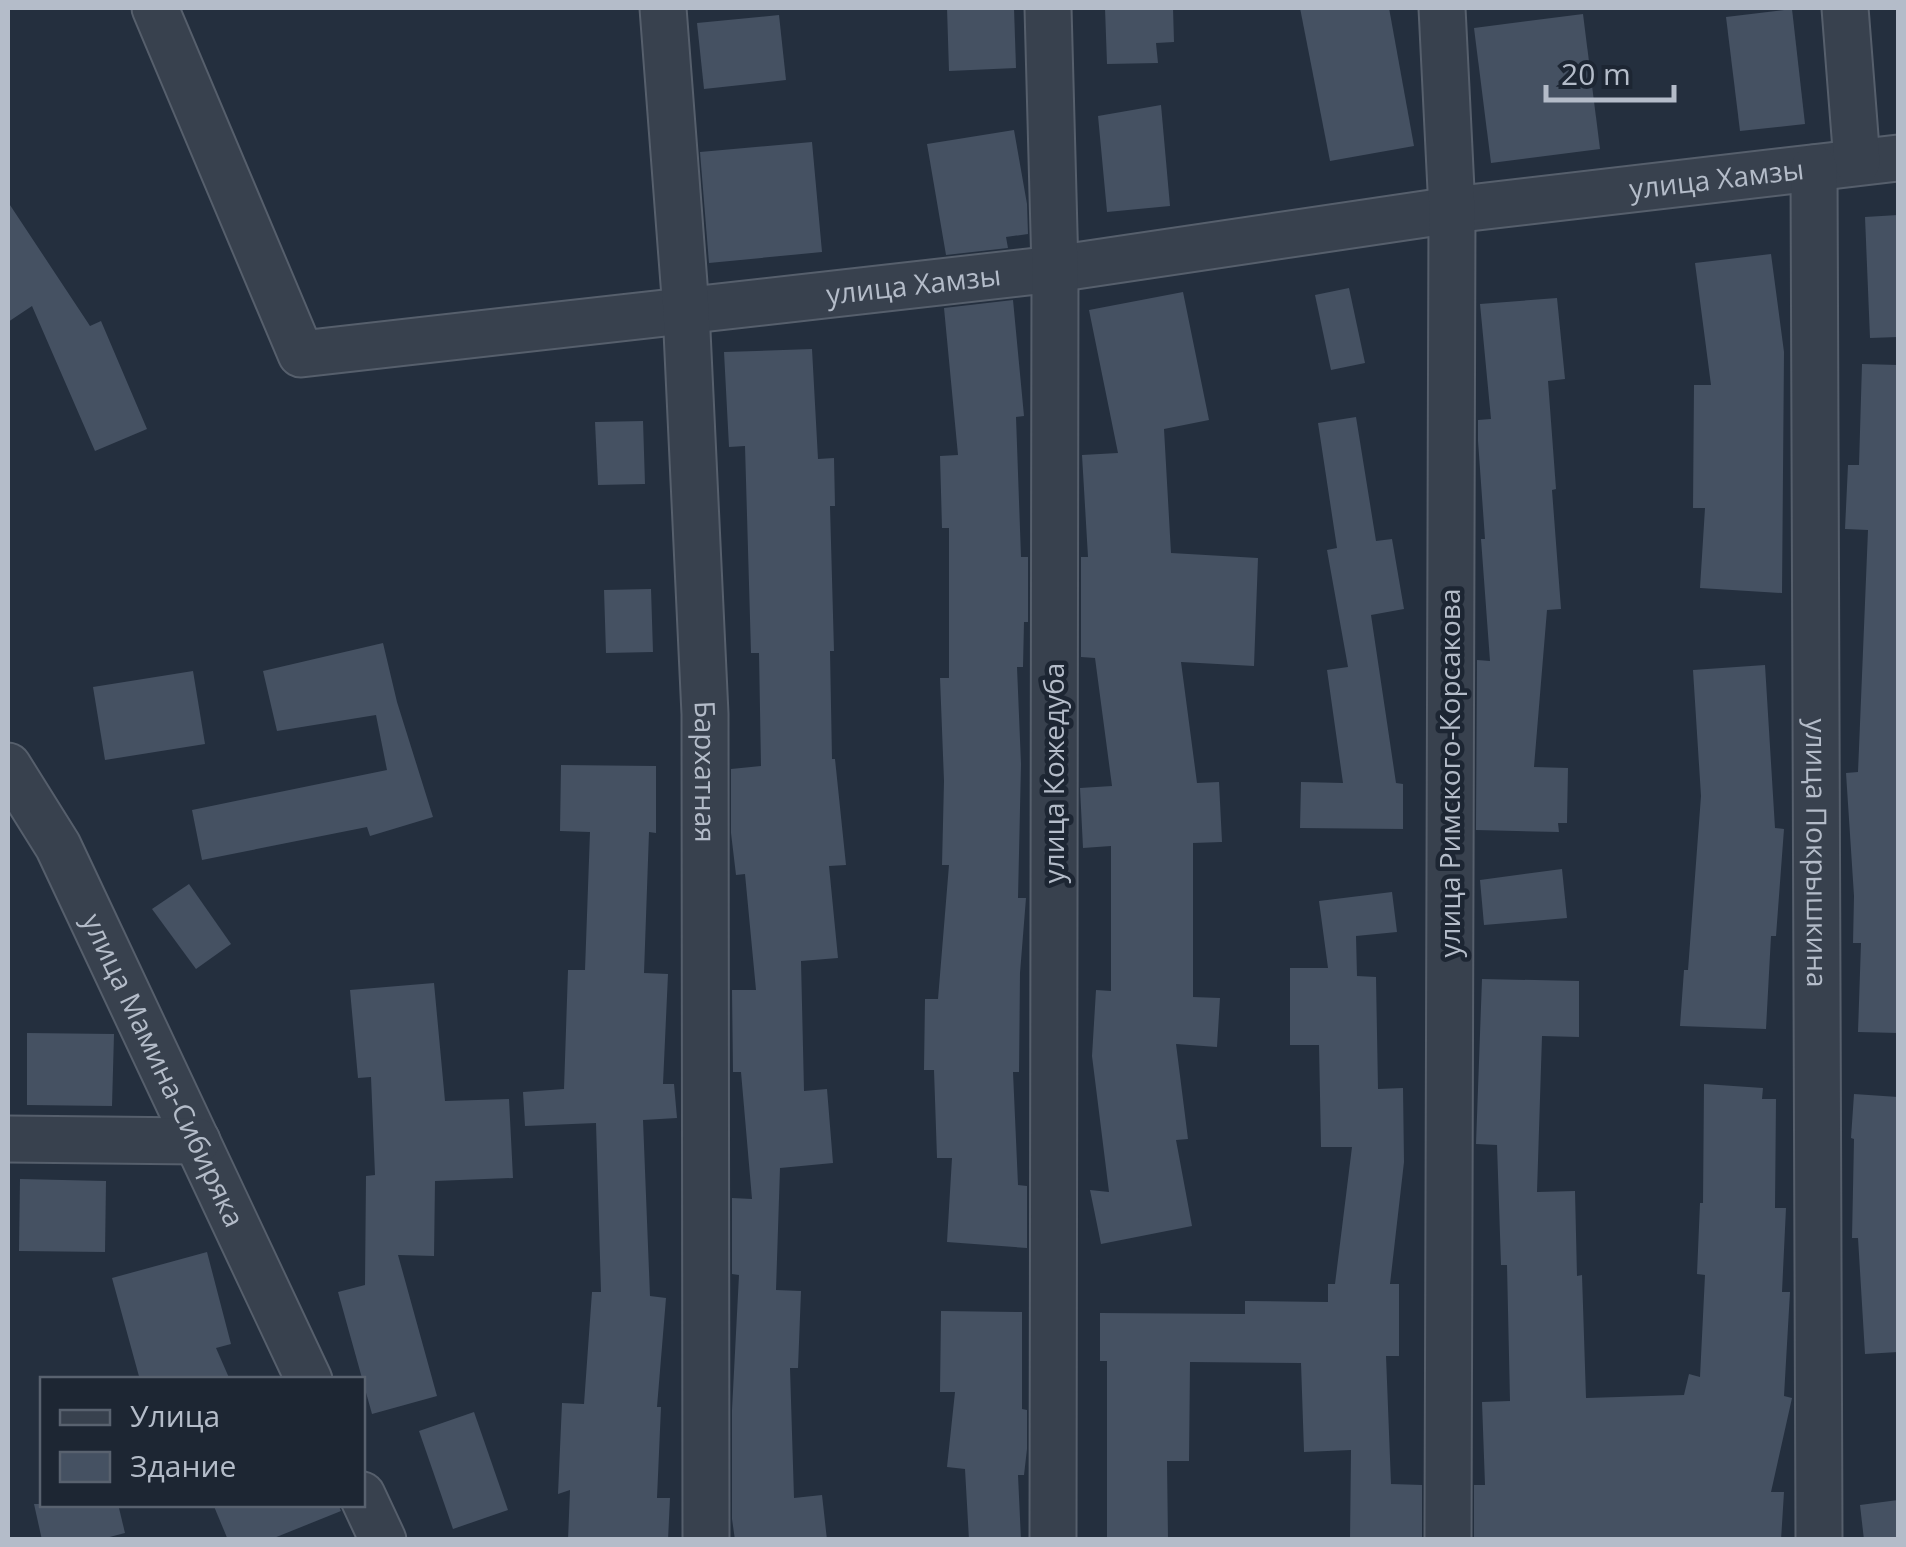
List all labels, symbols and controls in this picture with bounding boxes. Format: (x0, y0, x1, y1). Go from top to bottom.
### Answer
scale bar (1546, 40, 1674, 102)
text: 20 m (1561, 53, 1631, 94)
street label: улица Хамзы (1627, 149, 1806, 207)
street label: улица Хамзы (824, 255, 1003, 313)
street label: улица Римского-Корсакова (1430, 588, 1468, 958)
street label: улица Кожедуба (1034, 663, 1072, 883)
street label: Бархатная (686, 700, 725, 843)
street label: улица Покрышкина (1798, 718, 1837, 988)
street label: улица Мамина-Сибиряка (74, 907, 254, 1233)
legend (40, 1377, 365, 1507)
text: Улица (130, 1395, 220, 1436)
text: Здание (130, 1445, 236, 1486)

